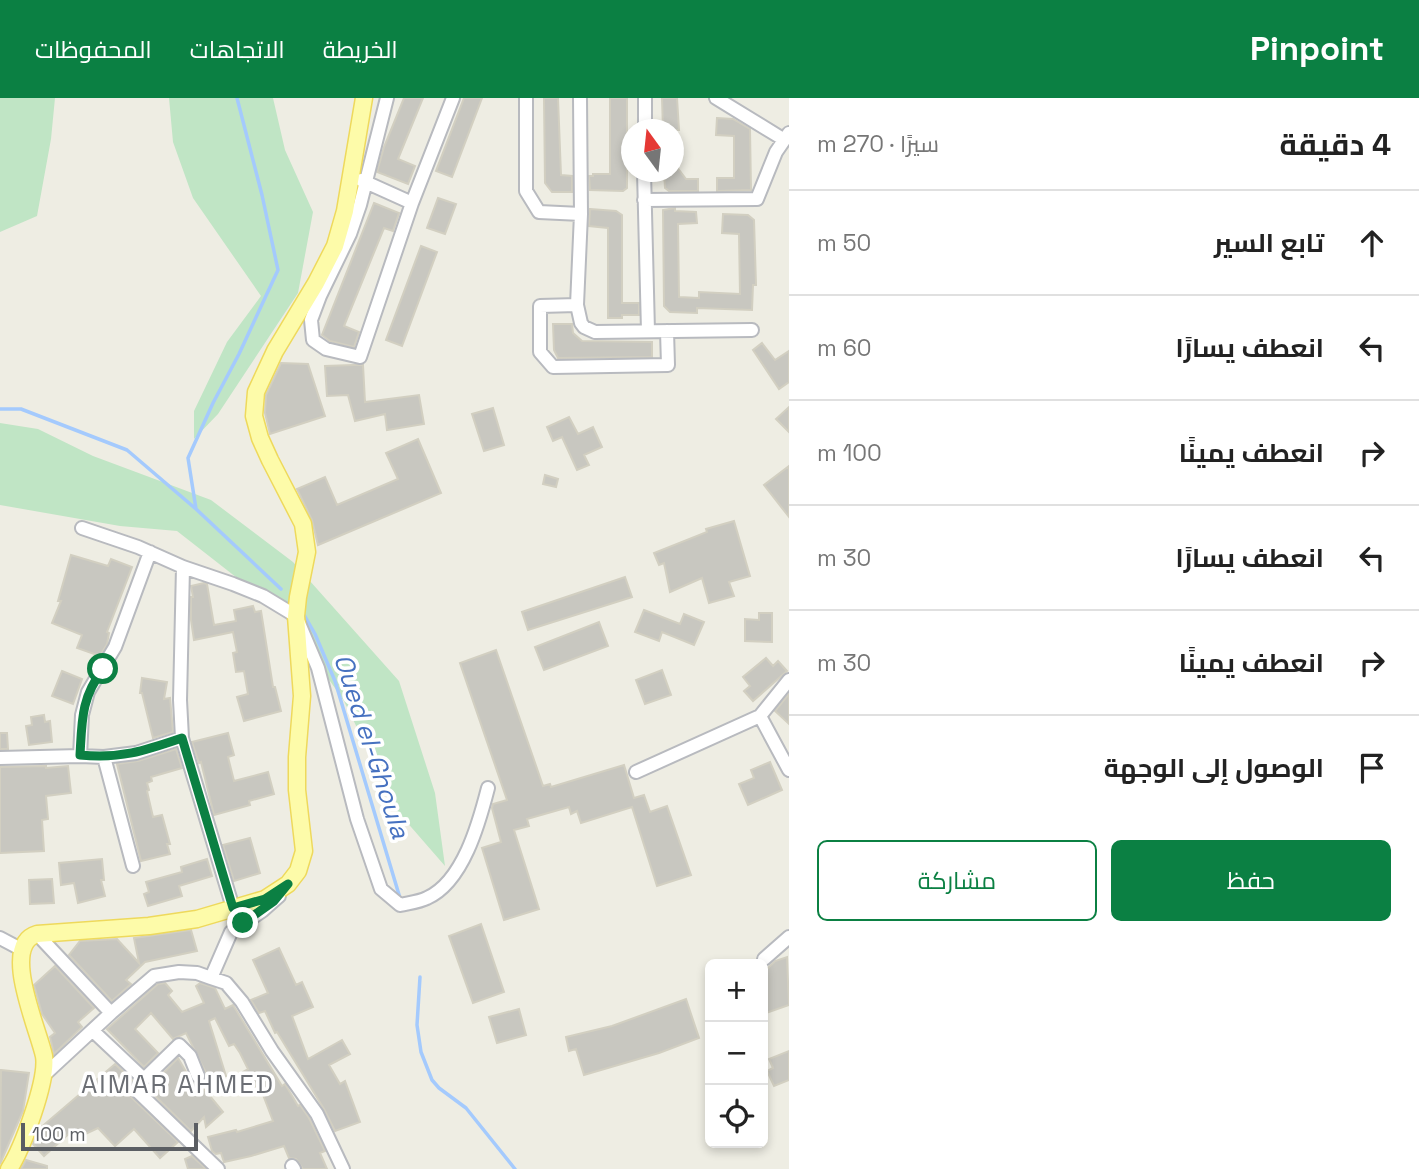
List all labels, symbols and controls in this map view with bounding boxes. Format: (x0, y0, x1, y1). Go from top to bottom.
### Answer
text: Pinpoint (1250, 28, 1384, 70)
text: المحفوظات (35, 34, 152, 65)
text: الاتجاهات (190, 34, 285, 65)
text: الخريطة (323, 34, 398, 65)
north arrow (621, 119, 684, 182)
text: 4 دقيقة (1279, 125, 1391, 164)
text: سيرًا · 270 m (817, 129, 939, 159)
icon: ahead (1353, 224, 1391, 262)
text: تابع السير (1214, 226, 1324, 260)
text: 50 m (817, 228, 871, 258)
icon: left (1353, 329, 1391, 367)
text: انعطف يسارًا (1176, 331, 1324, 365)
text: 60 m (817, 333, 872, 363)
icon: right (1353, 434, 1391, 472)
text: انعطف يمينًا (1179, 436, 1324, 470)
text: 100 m (817, 438, 882, 468)
icon: left (1353, 539, 1391, 577)
text: انعطف يسارًا (1176, 541, 1324, 575)
text: 30 m (817, 543, 871, 573)
icon: right (1353, 644, 1391, 682)
text: انعطف يمينًا (1179, 646, 1324, 680)
text: 30 m (817, 648, 871, 678)
water label: Oued el-Ghoula (326, 649, 418, 844)
route start (87, 653, 118, 684)
icon: arrive (1353, 749, 1391, 787)
text: الوصول إلى الوجهة (1104, 751, 1324, 785)
button: مشاركة (817, 840, 1097, 921)
button: حفظ (1111, 840, 1391, 921)
route end (227, 907, 258, 938)
map controls (705, 959, 768, 1148)
button: + (705, 959, 768, 1022)
button: − (705, 1022, 768, 1085)
district label: AIMAR AHMED (81, 1067, 275, 1101)
button: locate (705, 1085, 768, 1148)
scale bar (21, 1120, 198, 1152)
text: 100 m (32, 1122, 86, 1147)

